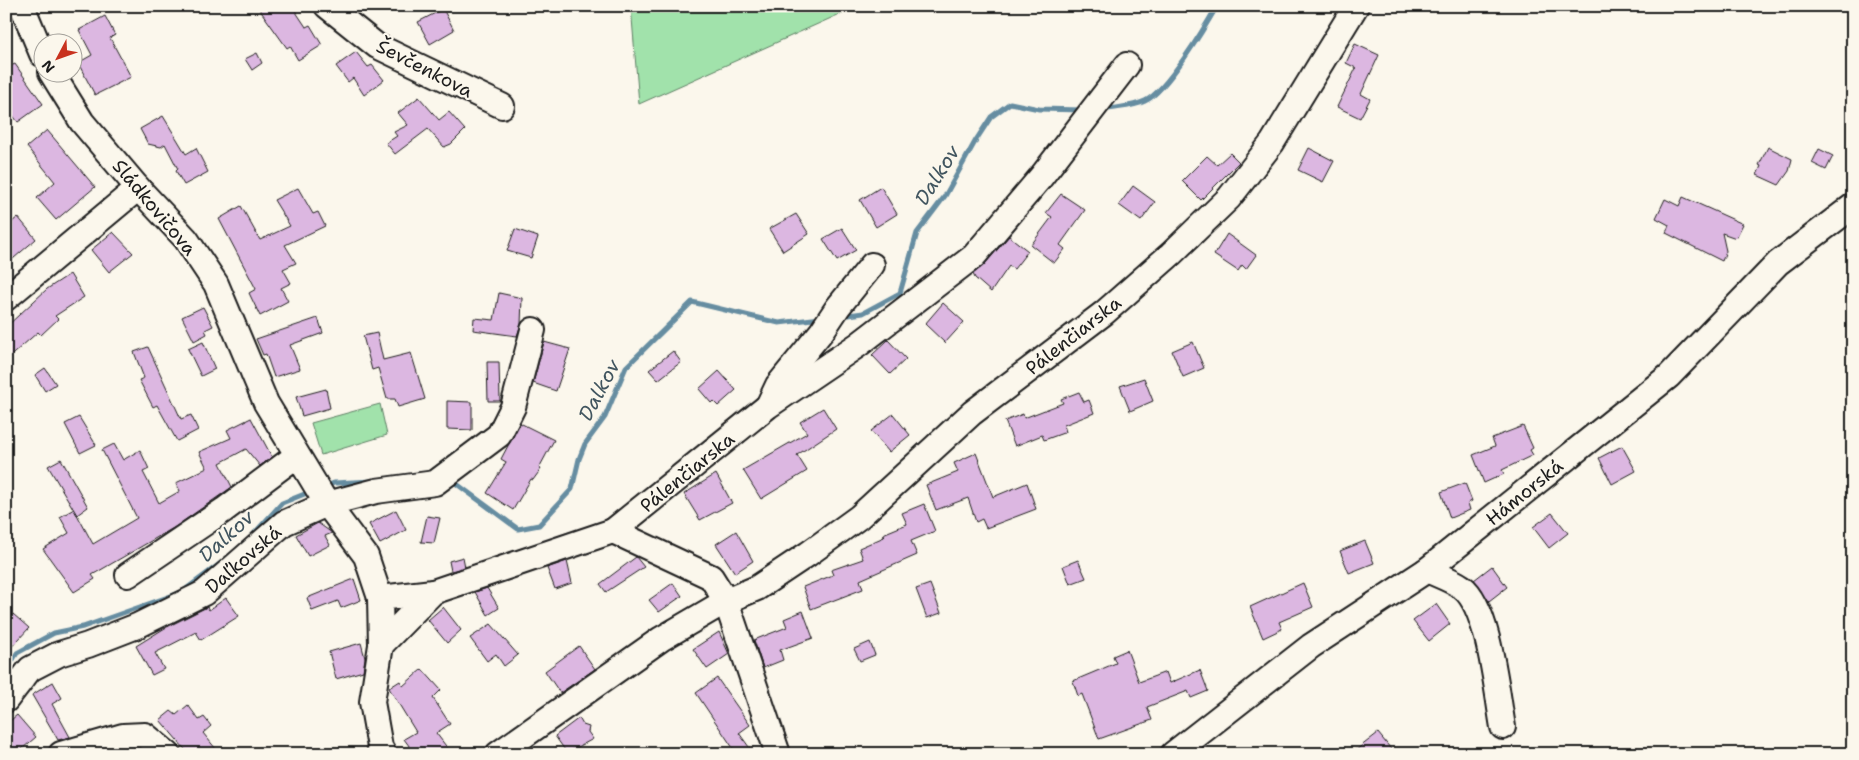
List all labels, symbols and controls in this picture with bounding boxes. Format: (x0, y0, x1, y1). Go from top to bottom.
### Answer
north arrow (32, 32, 82, 82)
street label: Ševčenkova (372, 33, 478, 103)
text: N (38, 56, 59, 77)
water label: Dalkov (909, 139, 966, 210)
street label: Sládkovičova (107, 154, 202, 261)
street label: Pálenčiarska (1020, 290, 1126, 381)
water label: Dalkov (572, 354, 626, 425)
street label: Pálenčiarska (635, 426, 740, 518)
street label: Hámorská (1480, 453, 1568, 531)
water label: Dalkov (193, 504, 260, 568)
street label: Daľkovská (200, 519, 287, 599)

